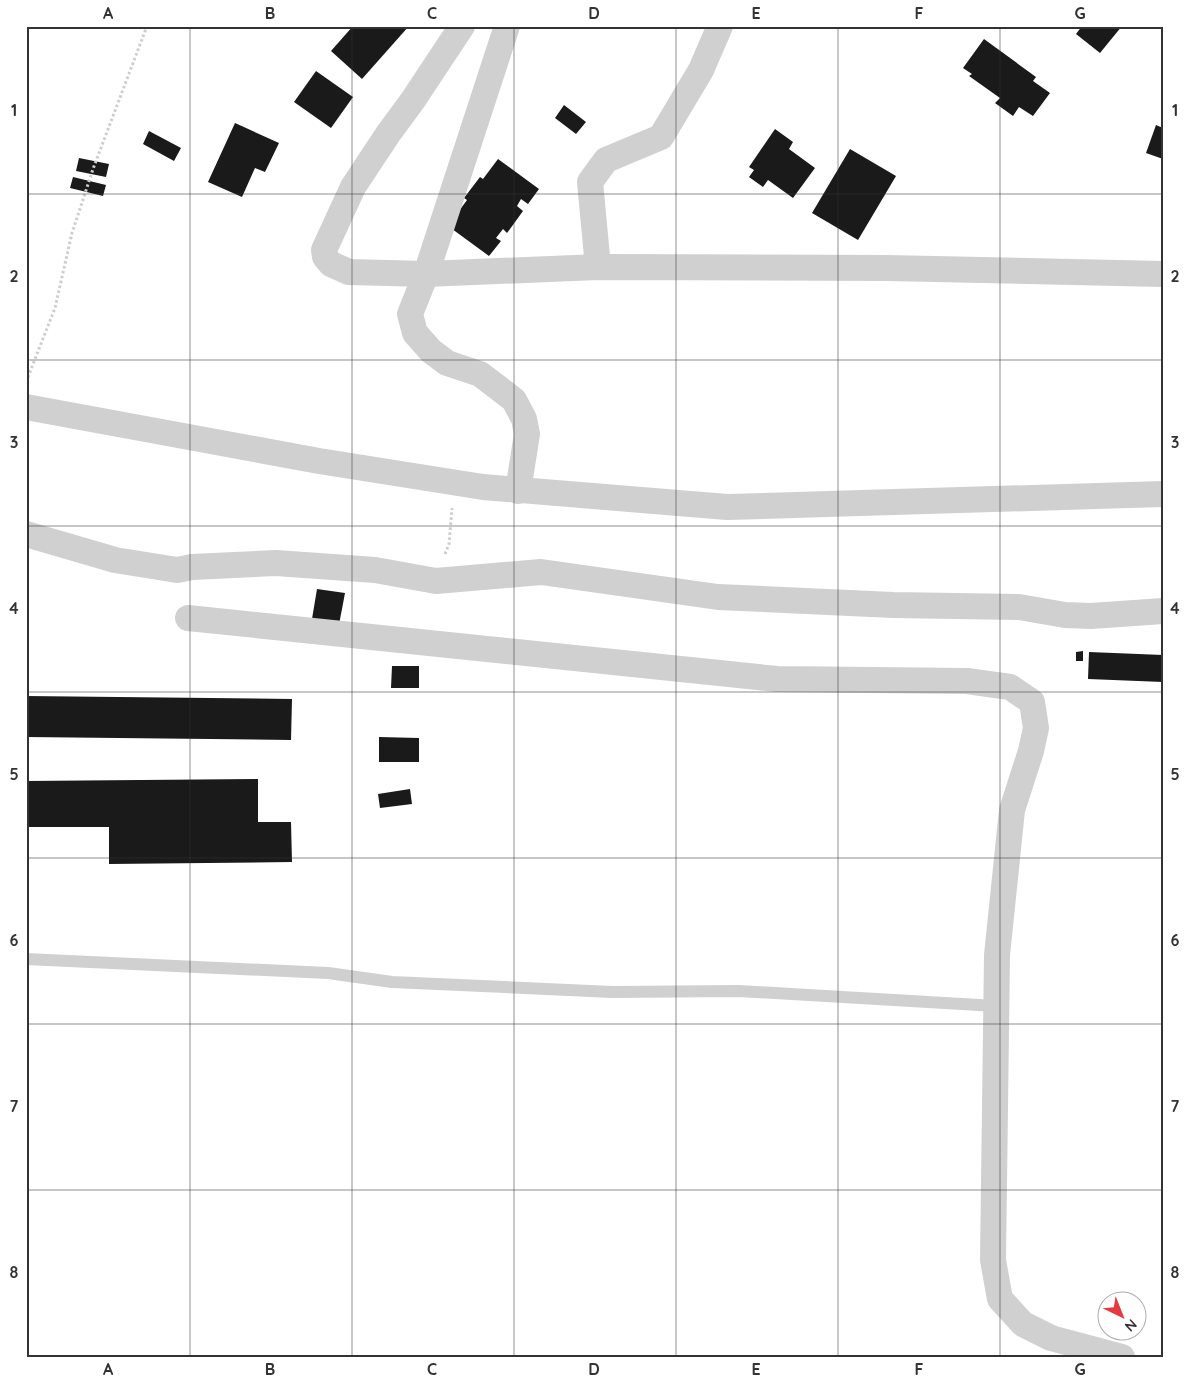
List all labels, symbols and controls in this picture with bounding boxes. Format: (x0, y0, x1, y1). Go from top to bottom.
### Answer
text: A (103, 3, 114, 23)
text: B (265, 3, 275, 23)
text: C (427, 3, 437, 23)
text: D (588, 3, 600, 23)
text: E (751, 3, 761, 23)
text: F (915, 3, 924, 23)
text: G (1074, 3, 1086, 23)
text: 1 (11, 100, 17, 120)
text: 1 (1172, 100, 1178, 120)
text: 2 (9, 266, 19, 286)
text: 2 (1170, 266, 1180, 286)
text: 3 (10, 432, 18, 452)
text: 3 (1171, 432, 1179, 452)
text: 4 (9, 598, 19, 618)
text: 4 (1170, 598, 1180, 618)
text: 5 (9, 764, 19, 784)
text: 5 (1170, 764, 1180, 784)
text: 6 (10, 930, 19, 950)
text: 6 (1171, 930, 1180, 950)
text: 7 (10, 1096, 19, 1116)
text: 7 (1171, 1096, 1180, 1116)
text: 8 (10, 1262, 19, 1282)
text: 8 (1171, 1262, 1180, 1282)
north arrow (1096, 1290, 1146, 1340)
text: N (1121, 1315, 1141, 1336)
text: A (103, 1359, 114, 1379)
text: B (265, 1359, 275, 1379)
text: C (427, 1359, 437, 1379)
text: D (588, 1359, 600, 1379)
text: E (751, 1359, 761, 1379)
text: F (915, 1359, 924, 1379)
text: G (1074, 1359, 1086, 1379)

